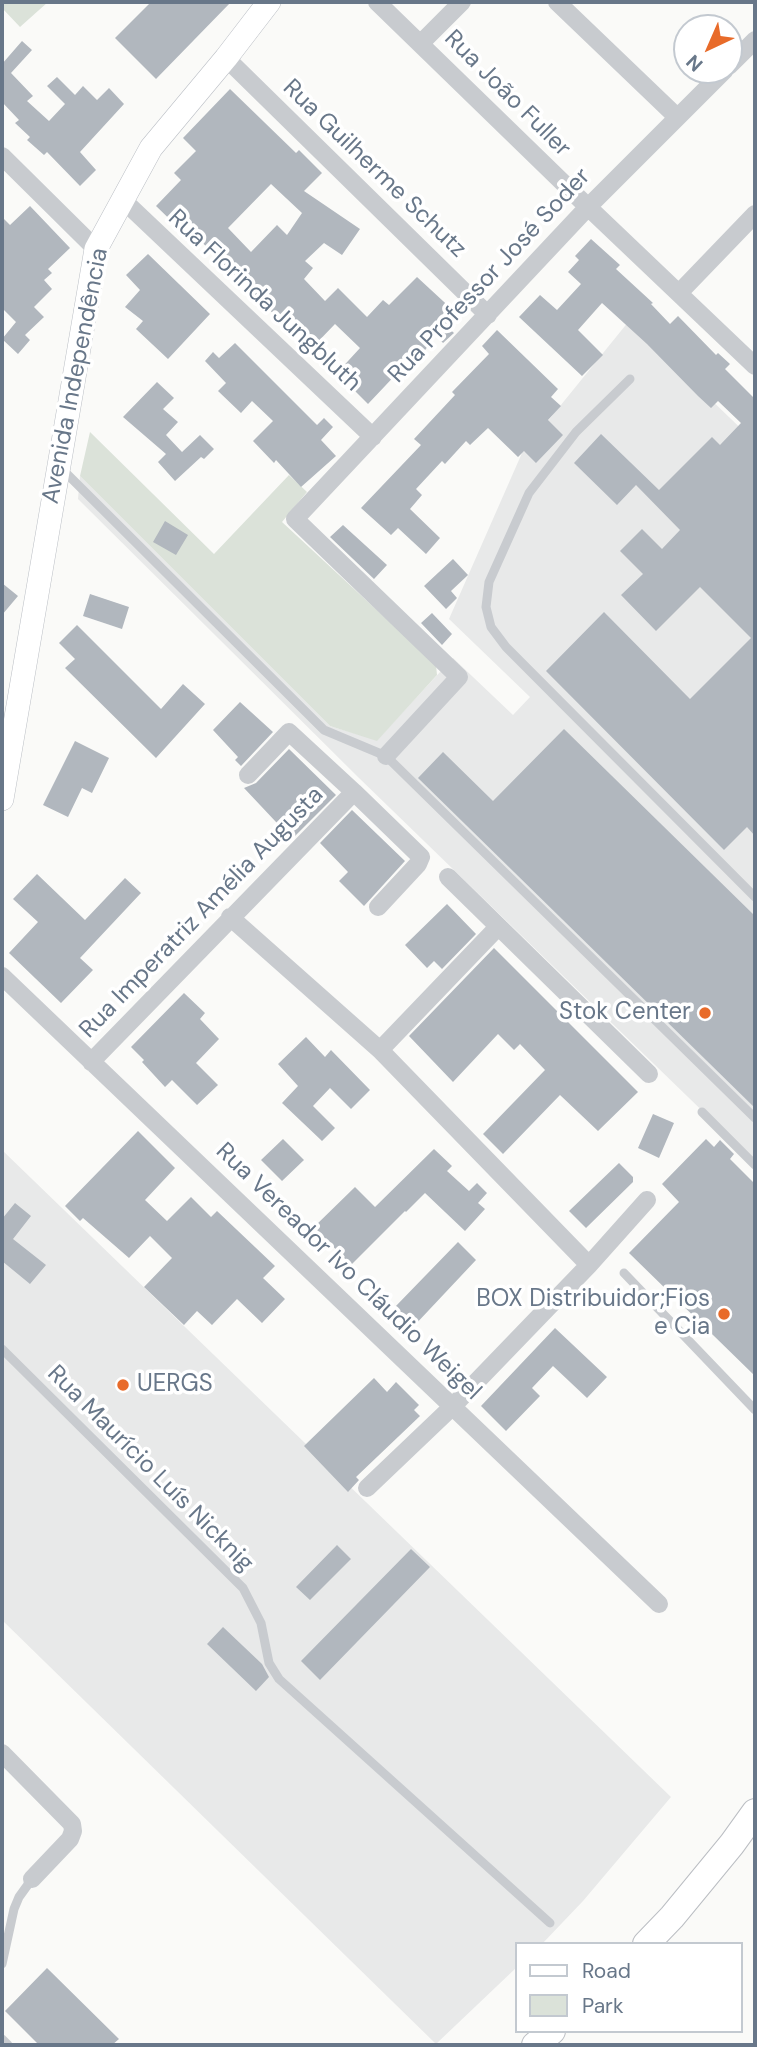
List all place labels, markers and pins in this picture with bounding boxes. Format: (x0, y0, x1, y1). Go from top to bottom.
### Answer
place label: Stok Center (559, 999, 691, 1027)
marker: Stok Center (697, 1005, 713, 1021)
place label: BOX Distribuidor;Fios e Cia (476, 1286, 710, 1342)
marker: BOX Distribuidor;Fios e Cia (716, 1306, 732, 1322)
place label: UERGS (137, 1371, 213, 1399)
marker: UERGS (115, 1377, 131, 1393)

